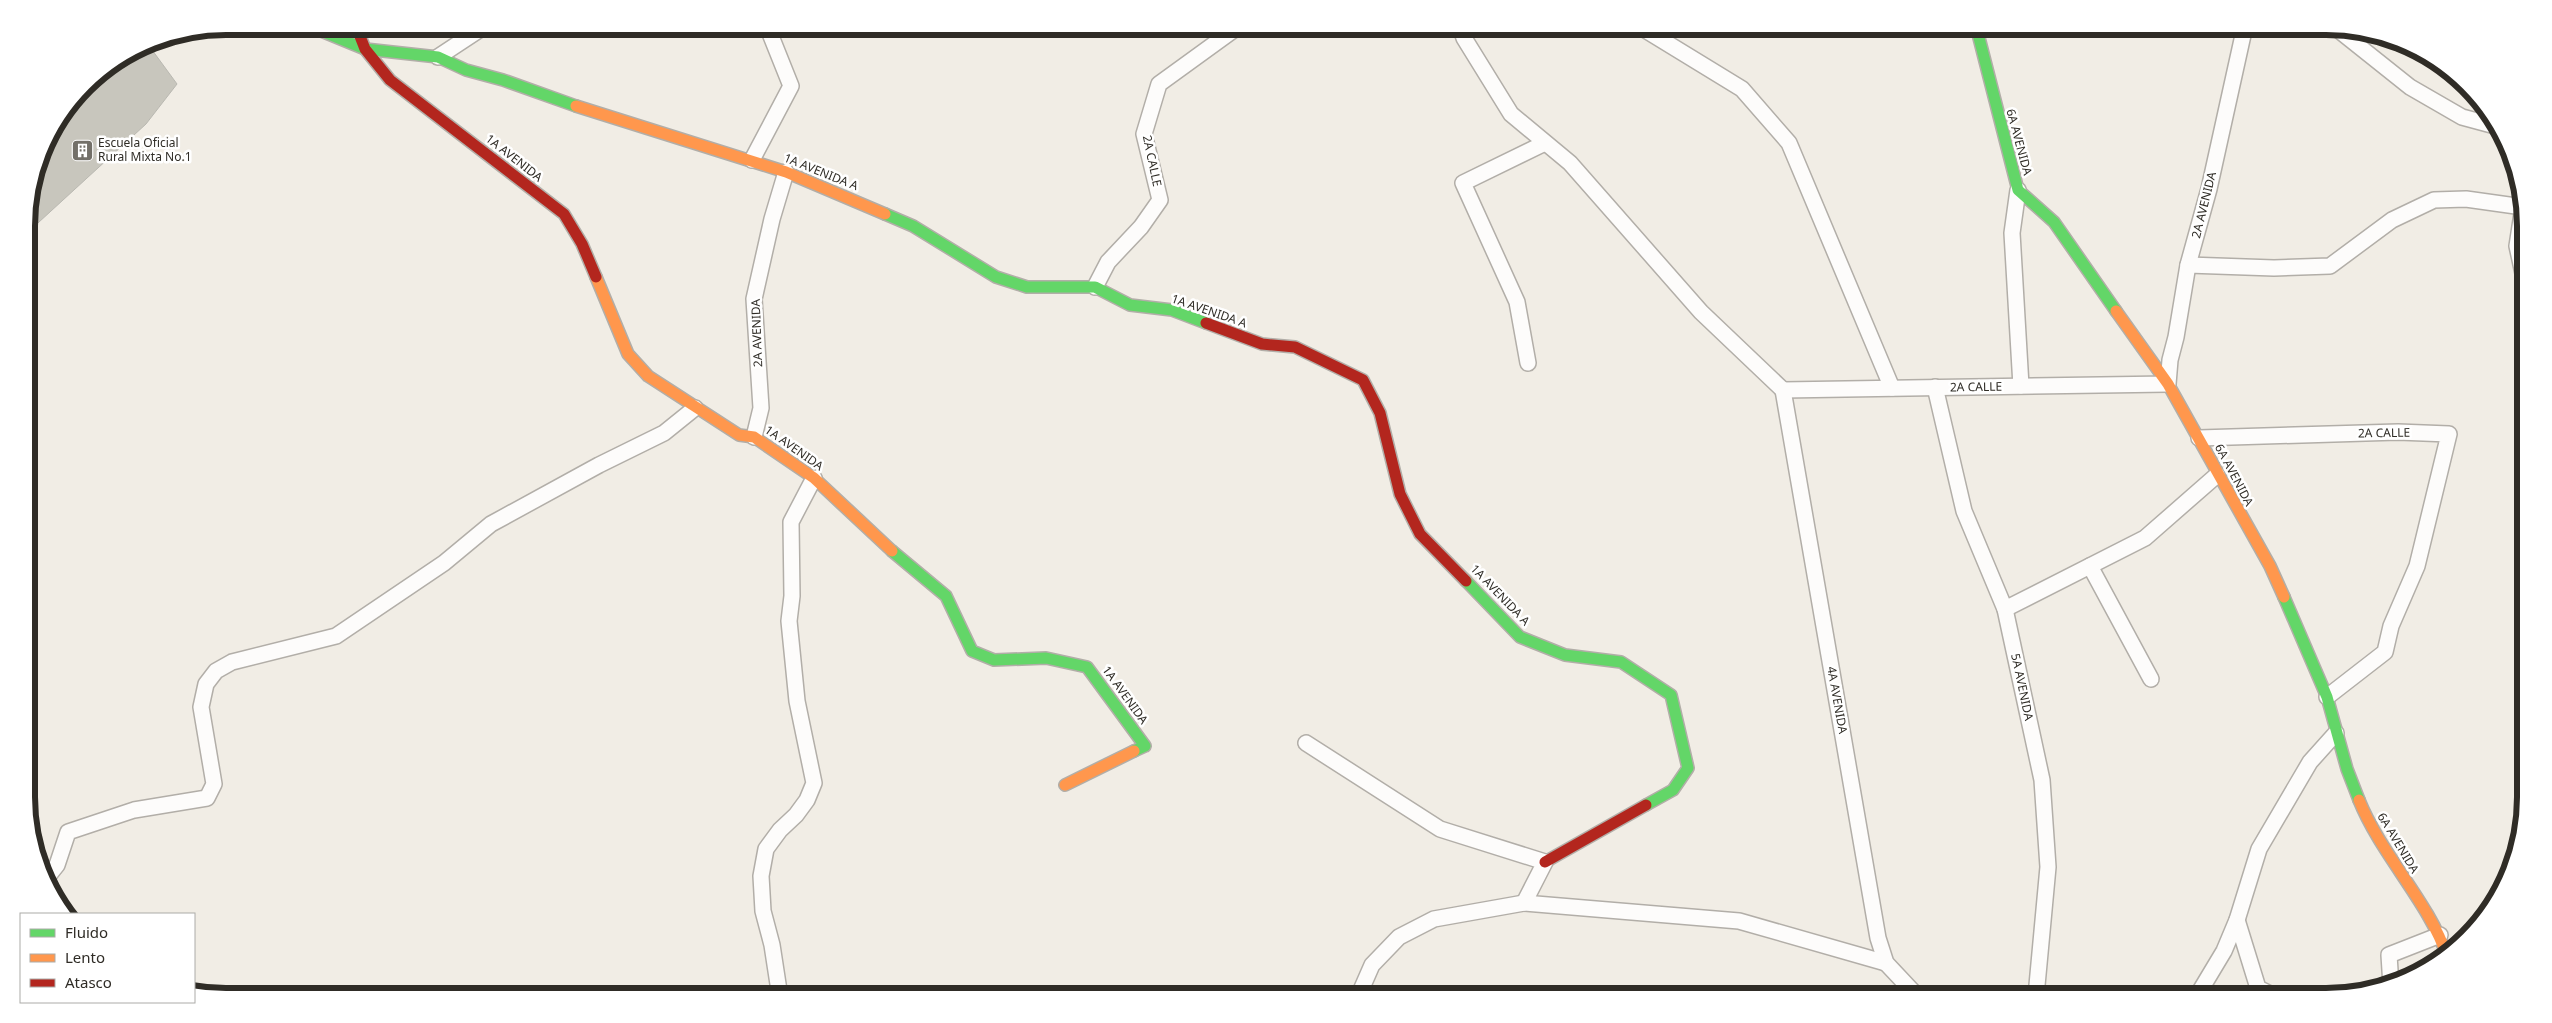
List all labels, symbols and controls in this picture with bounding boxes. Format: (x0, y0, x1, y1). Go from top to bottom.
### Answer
street label: 6A AVENIDA (2002, 107, 2037, 177)
street label: 1A AVENIDA (482, 130, 547, 185)
place label: Escuela Oficial Rural Mixta No.1 (98, 134, 192, 165)
street label: 2A CALLE (1139, 134, 1166, 188)
building icon: Escuela Oficial Rural Mixta No.1 (70, 138, 94, 162)
street label: 1A AVENIDA A (781, 149, 861, 194)
street label: 2A AVENIDA (2187, 169, 2220, 240)
street label: 1A AVENIDA A (1169, 290, 1250, 332)
street label: 2A AVENIDA (747, 298, 766, 367)
street label: 2A CALLE (1950, 378, 2002, 395)
street label: 1A AVENIDA (762, 421, 827, 474)
street label: 2A CALLE (2358, 424, 2410, 441)
street label: 6A AVENIDA (2211, 441, 2258, 509)
street label: 1A AVENIDA A (1467, 560, 1534, 629)
street label: 5A AVENIDA (2007, 652, 2038, 722)
street label: 1A AVENIDA (1099, 662, 1152, 728)
street label: 4A AVENIDA (1823, 665, 1852, 735)
street label: 6A AVENIDA (2374, 809, 2423, 877)
legend (20, 913, 195, 1003)
text: Fluido (65, 922, 108, 942)
text: Lento (65, 947, 105, 967)
text: Atasco (65, 972, 112, 992)

